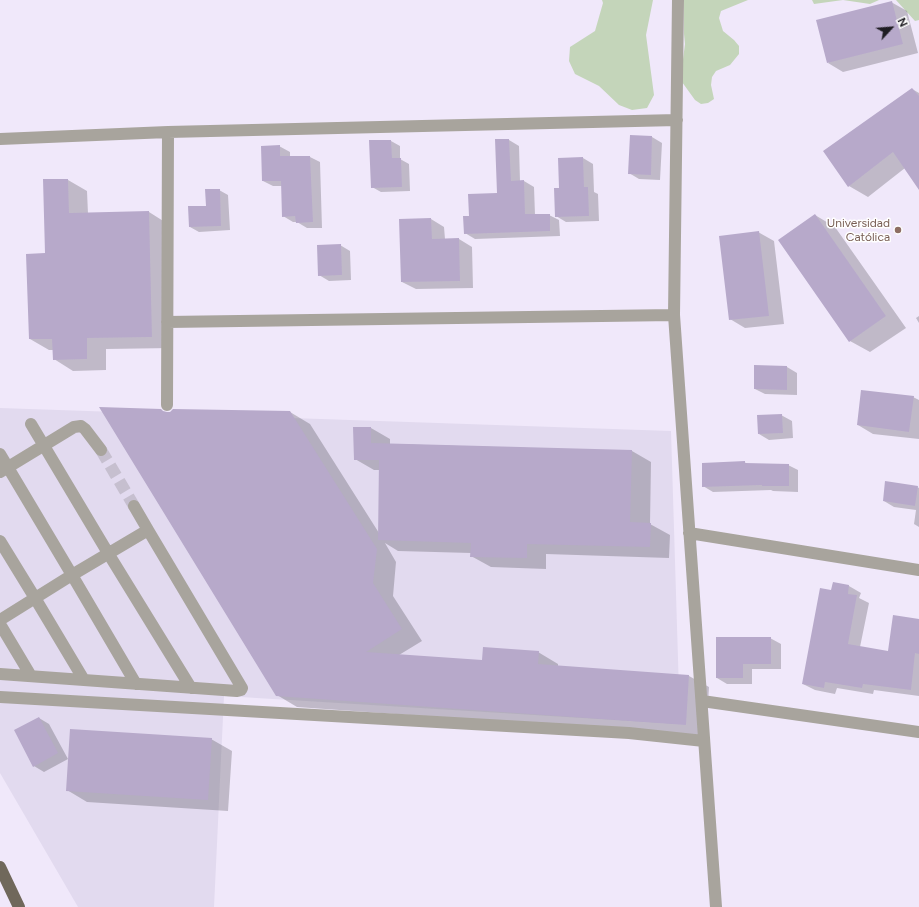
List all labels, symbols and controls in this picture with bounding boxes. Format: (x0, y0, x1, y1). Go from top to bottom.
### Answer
north arrow (871, 8, 911, 48)
text: N (895, 16, 910, 29)
place label: Universidad Católica (827, 216, 890, 244)
marker: Universidad Católica (893, 225, 903, 235)

